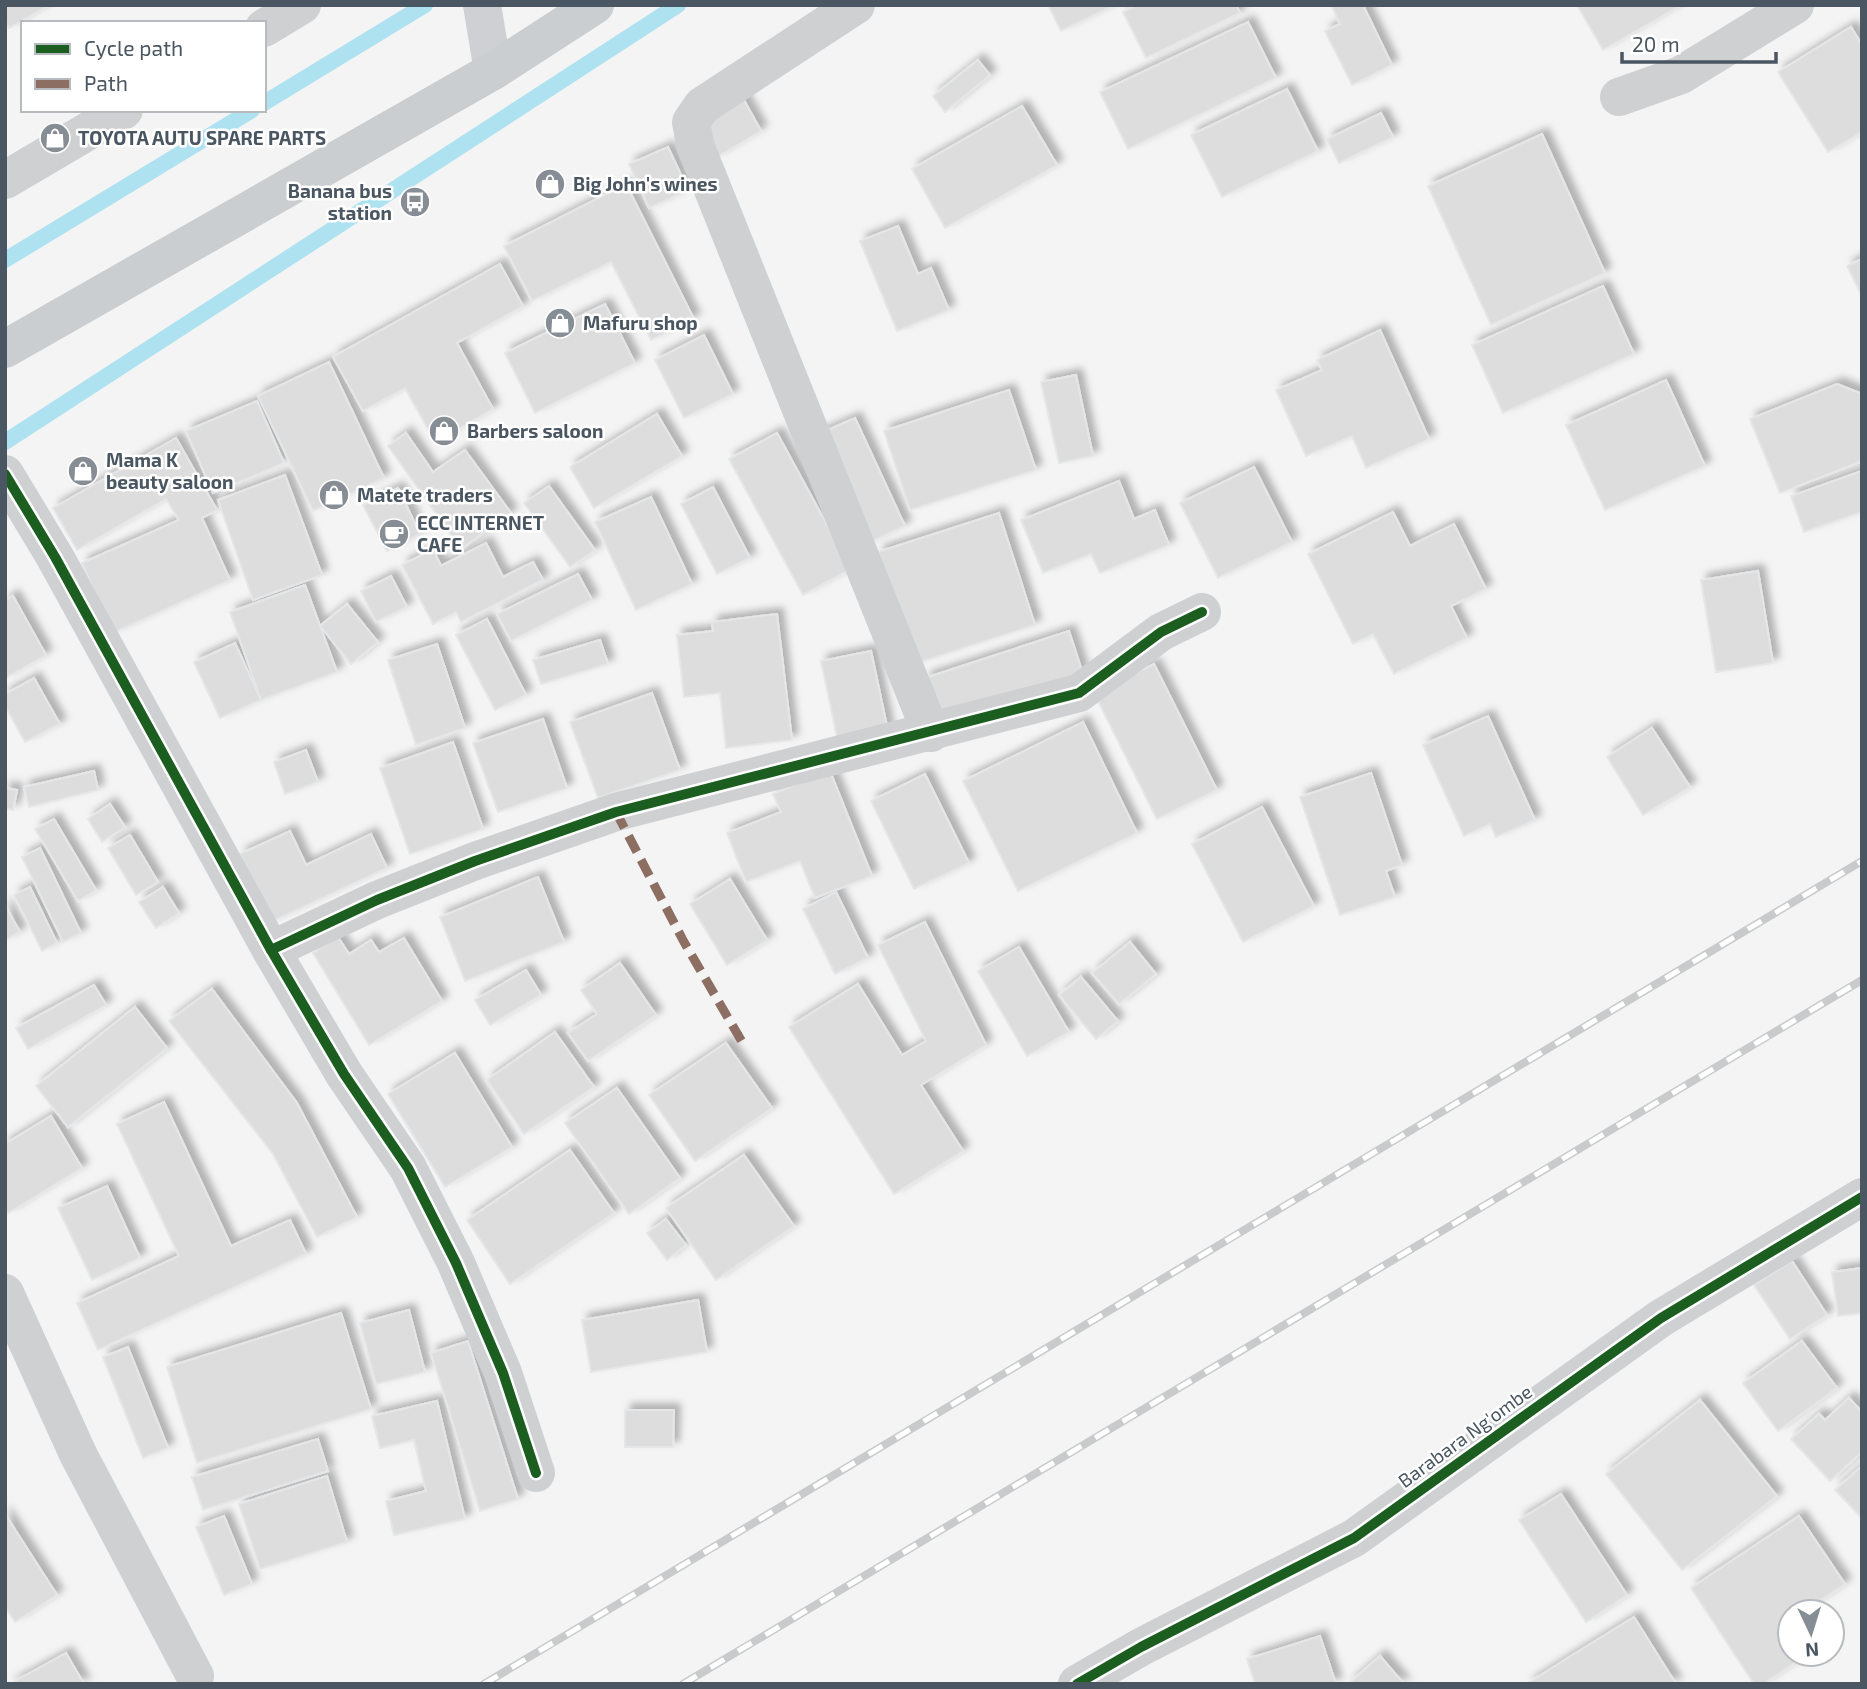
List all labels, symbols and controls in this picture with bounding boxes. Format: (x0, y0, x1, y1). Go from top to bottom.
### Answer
legend (21, 21, 266, 112)
scale bar (1622, 21, 1776, 65)
text: 20 m (1632, 31, 1680, 56)
text: Cycle path (84, 35, 183, 60)
text: Path (84, 70, 128, 95)
shop icon: TOYOTA AUTU SPARE PARTS (38, 121, 72, 155)
place label: TOYOTA AUTU SPARE PARTS (78, 126, 326, 149)
shop icon: Big John's wines (533, 167, 567, 201)
place label: Big John's wines (573, 172, 718, 195)
place label: Banana bus station (288, 179, 392, 224)
bus stop icon: Banana bus station (398, 185, 432, 219)
shop icon: Mafuru shop (543, 306, 577, 340)
place label: Mafuru shop (583, 311, 698, 334)
shop icon: Barbers saloon (427, 414, 461, 448)
place label: Barbers saloon (467, 419, 603, 442)
place label: Mama K beauty saloon (106, 448, 233, 494)
shop icon: Mama K beauty saloon (66, 454, 100, 488)
shop icon: Matete traders (317, 478, 351, 512)
place label: Matete traders (357, 483, 493, 506)
place label: ECC INTERNET CAFE (417, 511, 545, 556)
cafe icon: ECC INTERNET CAFE (377, 517, 411, 551)
street label: Barabara Ng'ombe (1393, 1379, 1536, 1492)
north arrow (1776, 1598, 1846, 1668)
text: N (1805, 1639, 1820, 1662)

